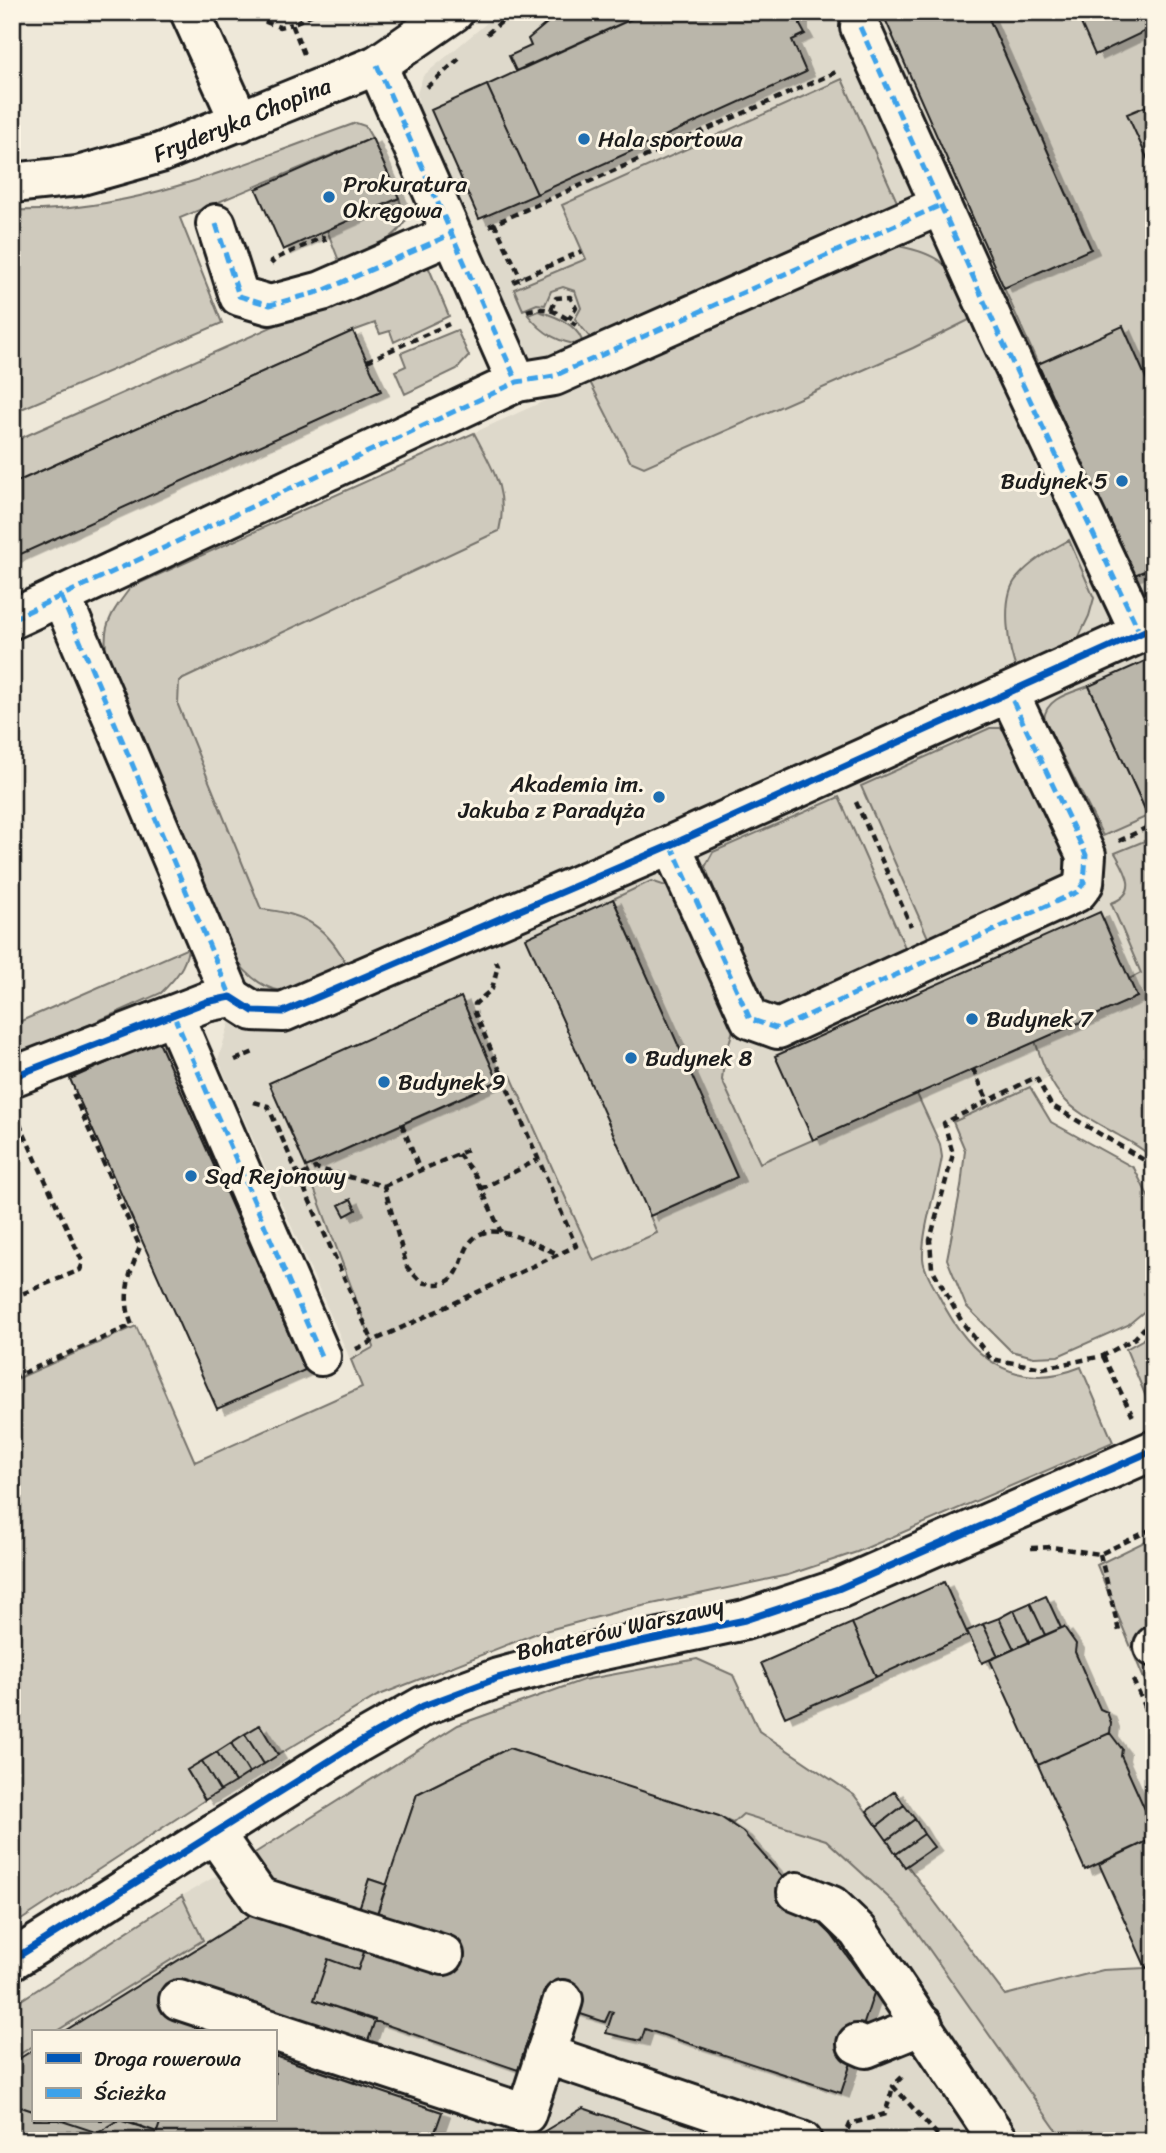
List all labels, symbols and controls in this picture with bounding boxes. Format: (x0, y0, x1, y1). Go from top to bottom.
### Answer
street label: Fryderyka Chopina (147, 65, 338, 174)
place label: Hala sportowa (598, 119, 743, 160)
marker: Hala sportowa (576, 131, 592, 147)
place label: Prokuratura Okręgowa (343, 164, 467, 231)
marker: Prokuratura Okręgowa (321, 189, 337, 205)
place label: Budynek 5 (1001, 461, 1108, 502)
marker: Budynek 5 (1114, 473, 1130, 489)
place label: Akademia im. Jakuba z Paradyża (458, 764, 645, 831)
marker: Akademia im. Jakuba z Paradyża (651, 789, 667, 805)
place label: Budynek 7 (986, 999, 1094, 1040)
marker: Budynek 7 (964, 1011, 980, 1027)
place label: Budynek 8 (645, 1038, 752, 1079)
marker: Budynek 8 (623, 1050, 639, 1066)
place label: Budynek 9 (398, 1062, 506, 1103)
marker: Budynek 9 (376, 1074, 392, 1090)
place label: Sąd Rejonowy (205, 1156, 346, 1197)
marker: Sąd Rejonowy (183, 1168, 199, 1184)
street label: Bohaterów Warszawy (512, 1585, 728, 1673)
legend (32, 2030, 276, 2122)
text: Droga rowerowa (94, 2040, 242, 2078)
text: Ścieżka (94, 2074, 166, 2112)

